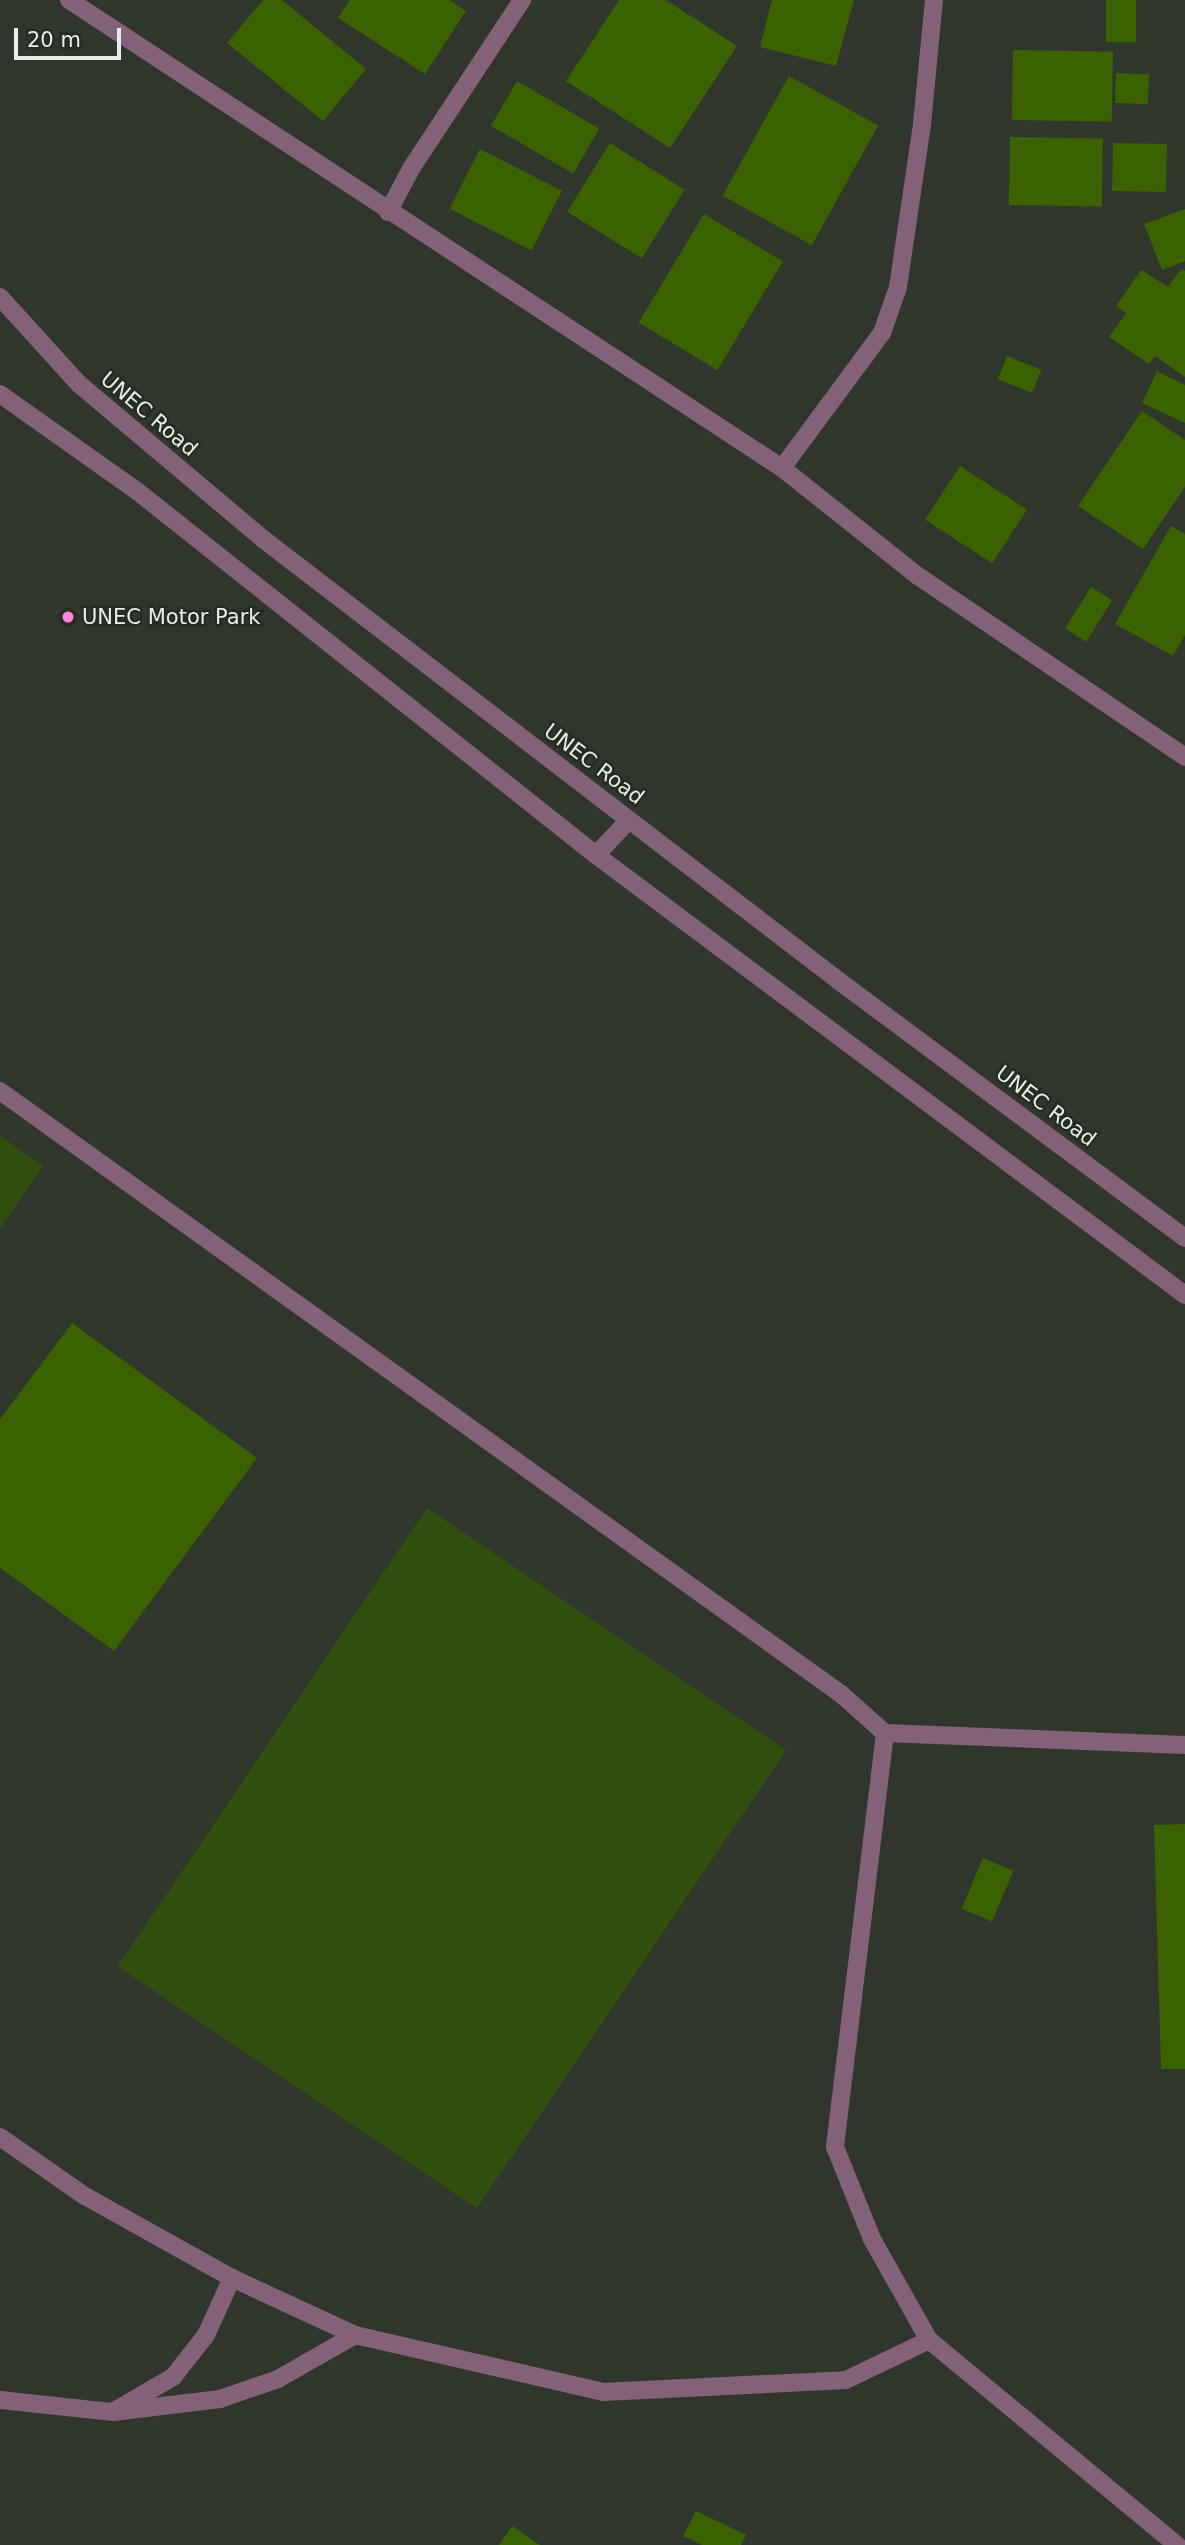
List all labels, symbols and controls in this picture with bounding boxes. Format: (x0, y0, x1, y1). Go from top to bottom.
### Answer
scale bar (18, 14, 124, 58)
text: 20 m (27, 28, 81, 52)
street label: UNEC Road (96, 366, 202, 462)
place label: UNEC Motor Park (82, 604, 260, 630)
marker: UNEC Motor Park (60, 609, 76, 625)
street label: UNEC Road (539, 718, 649, 810)
street label: UNEC Road (991, 1060, 1101, 1152)

